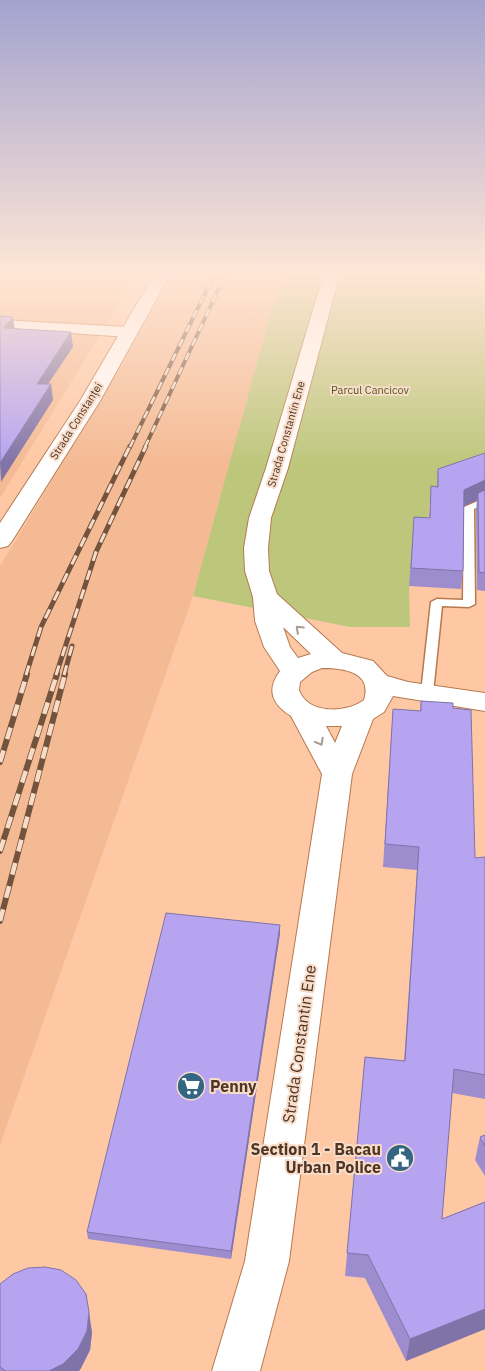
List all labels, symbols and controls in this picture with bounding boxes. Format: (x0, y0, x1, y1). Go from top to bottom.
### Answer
street label: Strada Constantin Ene (264, 379, 308, 489)
street label: Strada Constanței (47, 380, 105, 462)
park label: Parcul Cancicov (331, 383, 410, 397)
one-way arrow (295, 626, 304, 635)
one-way arrow (314, 737, 324, 746)
street label: Strada Constantin Ene (278, 963, 320, 1124)
supermarket icon: Penny (176, 1071, 206, 1101)
place label: Penny (210, 1076, 257, 1096)
place label: Section 1 - Bacau Urban Police (250, 1139, 381, 1177)
public building icon: Section 1 - Bacau Urban Police (385, 1143, 415, 1173)

